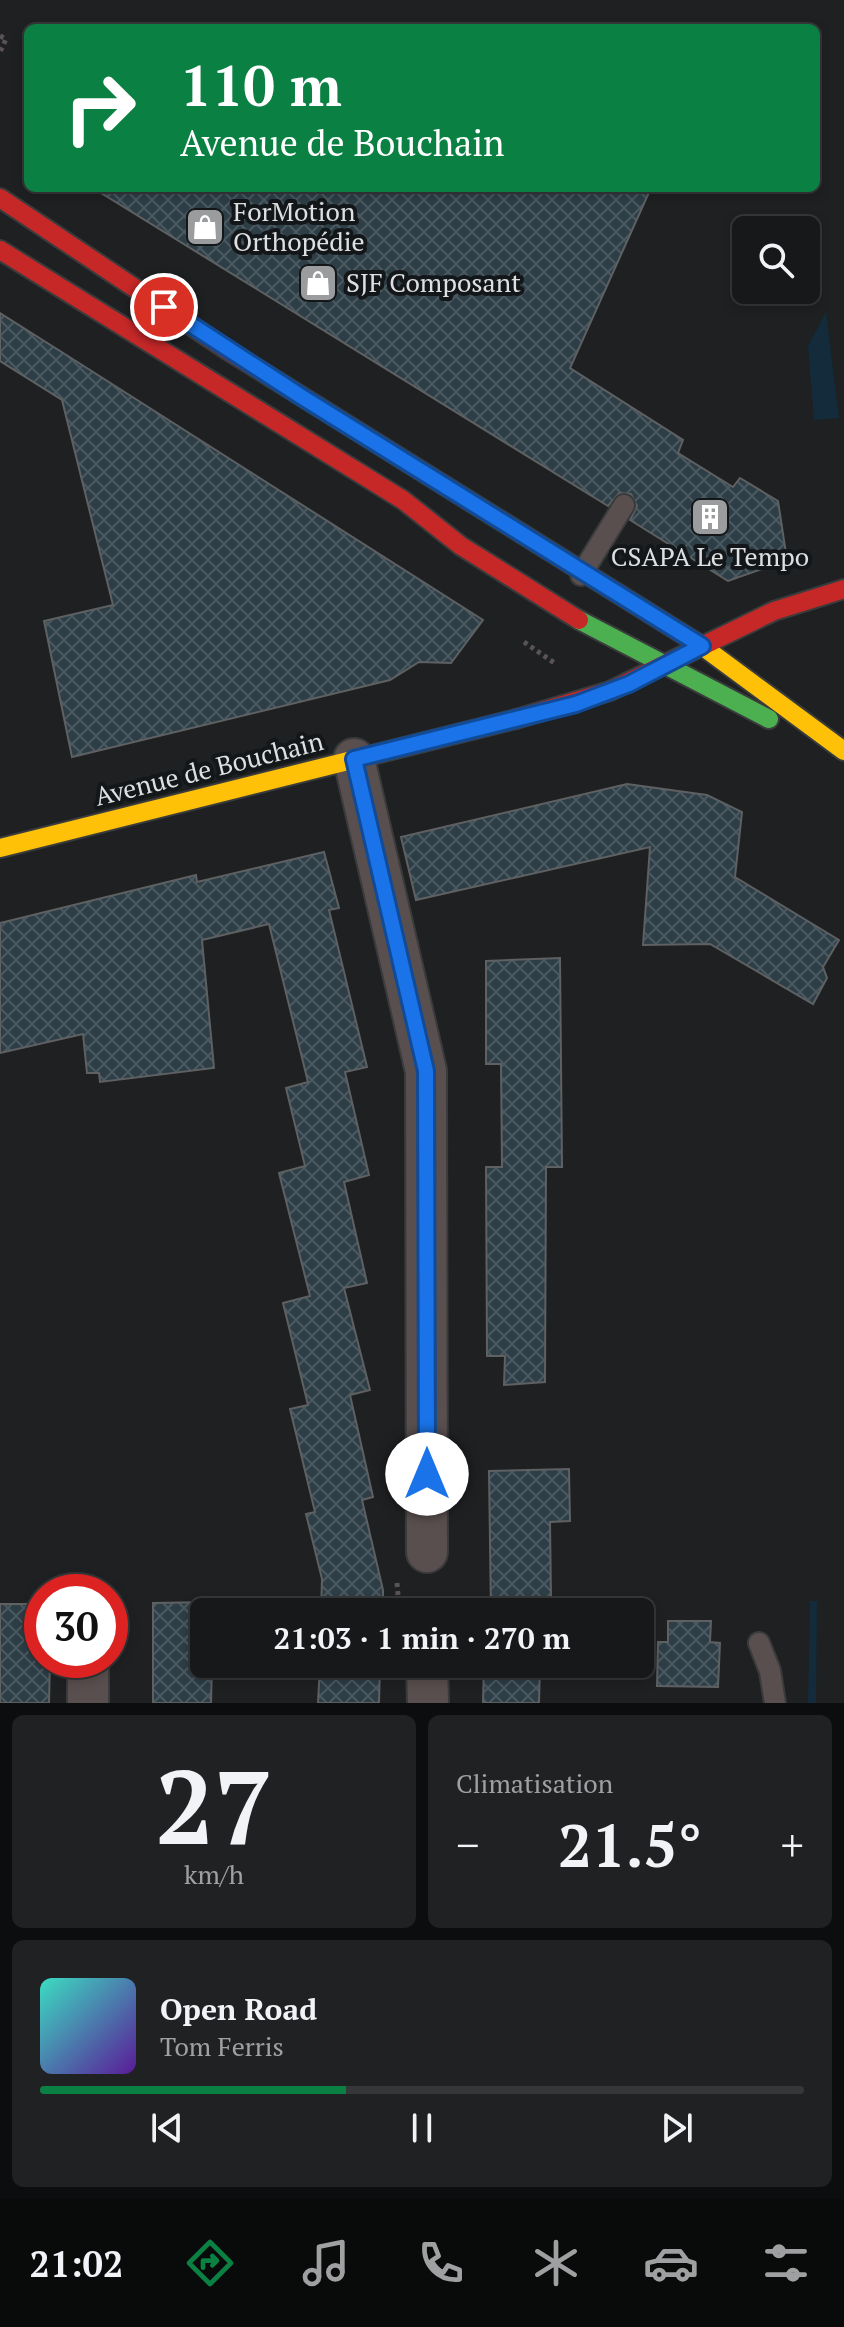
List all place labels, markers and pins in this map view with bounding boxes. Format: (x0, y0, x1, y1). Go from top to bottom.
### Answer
place label: ForMotion Orthopédie (233, 194, 365, 258)
shop icon: ForMotion Orthopédie (184, 206, 226, 248)
shop icon: SJF Composant (297, 262, 339, 304)
place label: SJF Composant (346, 265, 521, 299)
pin (130, 273, 198, 341)
building icon: CSAPA Le Tempo (689, 496, 731, 538)
place label: CSAPA Le Tempo (611, 539, 809, 573)

